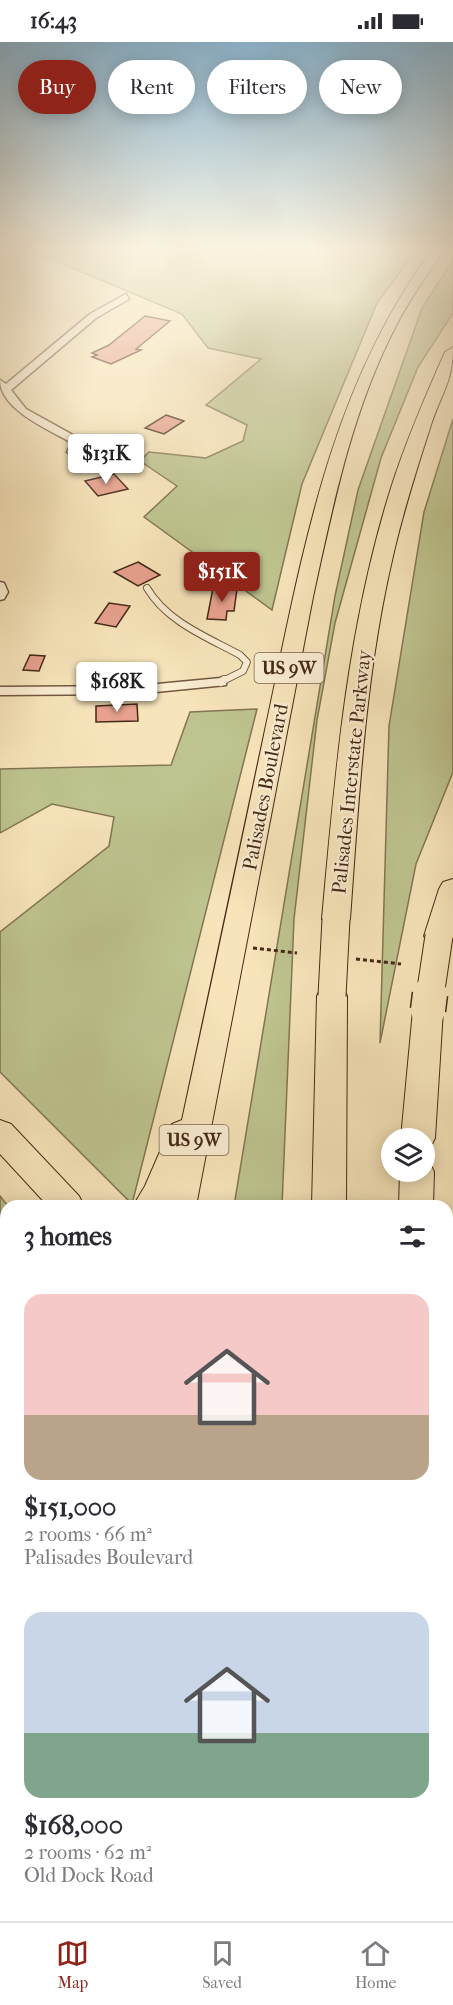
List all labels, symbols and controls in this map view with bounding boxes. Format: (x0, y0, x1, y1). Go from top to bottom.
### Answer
text: 16:43 (30, 8, 77, 34)
chip: Buy (18, 60, 96, 114)
chip: Rent (108, 60, 195, 114)
chip: Filters (207, 60, 307, 114)
chip: New (319, 60, 402, 114)
pin: $131K (64, 434, 148, 485)
text: $131K (82, 442, 130, 465)
pin: $151K (180, 552, 264, 603)
text: $151K (198, 560, 246, 583)
street label: Palisades Interstate Parkway (327, 647, 376, 895)
road number: US 9W (254, 653, 324, 683)
pin: $168K (75, 662, 159, 713)
text: $168K (90, 670, 144, 693)
street label: Palisades Boulevard (238, 701, 293, 872)
road number: US 9W (160, 1125, 228, 1155)
map controls (381, 1128, 435, 1182)
button: layers (381, 1128, 435, 1182)
icon: filters (396, 1220, 429, 1253)
text: 3 homes (24, 1221, 112, 1252)
icon: home (173, 1333, 281, 1441)
text: $151,000 (24, 1492, 116, 1523)
text: 2 rooms · 66 m² (24, 1523, 152, 1546)
text: Palisades Boulevard (24, 1546, 193, 1569)
icon: home (173, 1651, 281, 1759)
text: $168,000 (24, 1810, 123, 1841)
text: 2 rooms · 62 m² (24, 1841, 151, 1864)
text: Old Dock Road (24, 1864, 154, 1887)
tab: Map (56, 1937, 89, 1992)
tab: Saved (202, 1937, 242, 1992)
tab: Home (355, 1937, 397, 1992)

